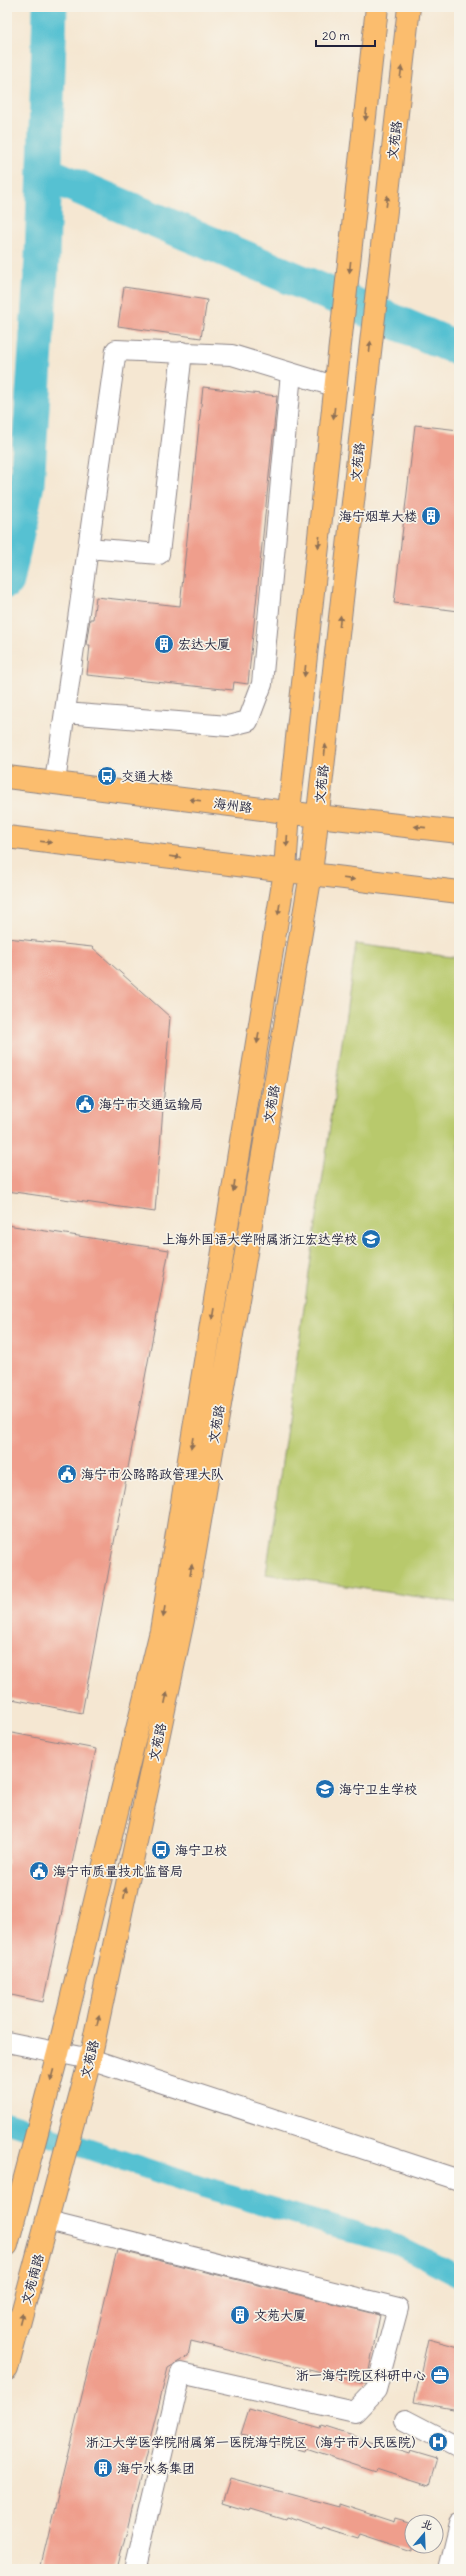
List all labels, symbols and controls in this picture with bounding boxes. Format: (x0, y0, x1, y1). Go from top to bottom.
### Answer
scale bar (316, 22, 375, 48)
text: 20 m (322, 28, 350, 43)
one-way arrow (398, 66, 405, 78)
one-way arrow (363, 109, 369, 121)
street label: 文苑路 (384, 120, 405, 160)
one-way arrow (383, 195, 390, 207)
one-way arrow (346, 261, 353, 273)
one-way arrow (367, 341, 373, 353)
one-way arrow (331, 406, 337, 419)
street label: 文苑路 (347, 442, 368, 482)
building icon: 海宁烟草大楼 (420, 505, 442, 527)
place label: 海宁烟草大楼 (339, 508, 417, 525)
one-way arrow (316, 536, 323, 548)
one-way arrow (336, 615, 343, 627)
building icon: 宏达大厦 (153, 633, 175, 655)
place label: 宏达大厦 (178, 636, 230, 653)
one-way arrow (302, 665, 308, 677)
one-way arrow (322, 744, 328, 756)
street label: 文苑路 (311, 764, 332, 804)
bus stop icon: 交通大楼 (96, 765, 118, 787)
place label: 交通大楼 (121, 768, 173, 785)
street label: 海州路 (213, 795, 253, 816)
one-way arrow (189, 797, 201, 803)
one-way arrow (414, 824, 426, 831)
one-way arrow (284, 835, 291, 847)
one-way arrow (40, 839, 52, 845)
one-way arrow (169, 854, 181, 861)
one-way arrow (343, 876, 355, 882)
one-way arrow (276, 903, 282, 915)
one-way arrow (255, 1031, 261, 1044)
street label: 文苑路 (260, 1083, 283, 1125)
public building icon: 海宁市交通运输局 (74, 1093, 96, 1115)
place label: 海宁市交通运输局 (99, 1096, 203, 1113)
one-way arrow (230, 1180, 236, 1192)
school or university icon: 上海外国语大学附属浙江宏达学校 (360, 1228, 382, 1250)
place label: 上海外国语大学附属浙江宏达学校 (162, 1231, 357, 1248)
one-way arrow (210, 1308, 216, 1320)
street label: 文苑路 (205, 1403, 228, 1445)
one-way arrow (189, 1437, 195, 1449)
public building icon: 海宁市公路路政管理大队 (56, 1463, 78, 1485)
place label: 海宁市公路路政管理大队 (81, 1466, 224, 1483)
one-way arrow (188, 1564, 194, 1576)
one-way arrow (161, 1606, 167, 1618)
one-way arrow (164, 1691, 170, 1704)
street label: 文苑路 (145, 1721, 170, 1763)
school or university icon: 海宁卫生学校 (314, 1778, 336, 1800)
place label: 海宁卫生学校 (339, 1781, 417, 1798)
bus stop icon: 海宁卫校 (150, 1839, 172, 1861)
place label: 海宁卫校 (175, 1842, 227, 1859)
public building icon: 海宁市质量技术监督局 (28, 1860, 50, 1882)
place label: 海宁市质量技术监督局 (53, 1863, 183, 1880)
one-way arrow (122, 1887, 128, 1899)
one-way arrow (96, 2014, 102, 2027)
street label: 文苑路 (77, 2038, 102, 2080)
one-way arrow (49, 2069, 55, 2081)
street label: 文苑南路 (18, 2252, 47, 2306)
building icon: 文苑大厦 (229, 2304, 251, 2326)
place label: 文苑大厦 (254, 2307, 306, 2324)
one-way arrow (18, 2311, 24, 2323)
office icon: 浙一海宁院区科研中心 (429, 2364, 451, 2386)
place label: 浙一海宁院区科研中心 (296, 2367, 426, 2384)
hospital icon: 浙江大学医学院附属第一医院海宁院区（海宁市人民医院） (427, 2431, 449, 2453)
place label: 浙江大学医学院附属第一医院海宁院区（海宁市人民医院） (86, 2434, 424, 2451)
building icon: 海宁水务集团 (92, 2457, 114, 2479)
place label: 海宁水务集团 (117, 2460, 195, 2477)
north arrow (404, 2514, 444, 2554)
text: 北 (420, 2516, 435, 2533)

